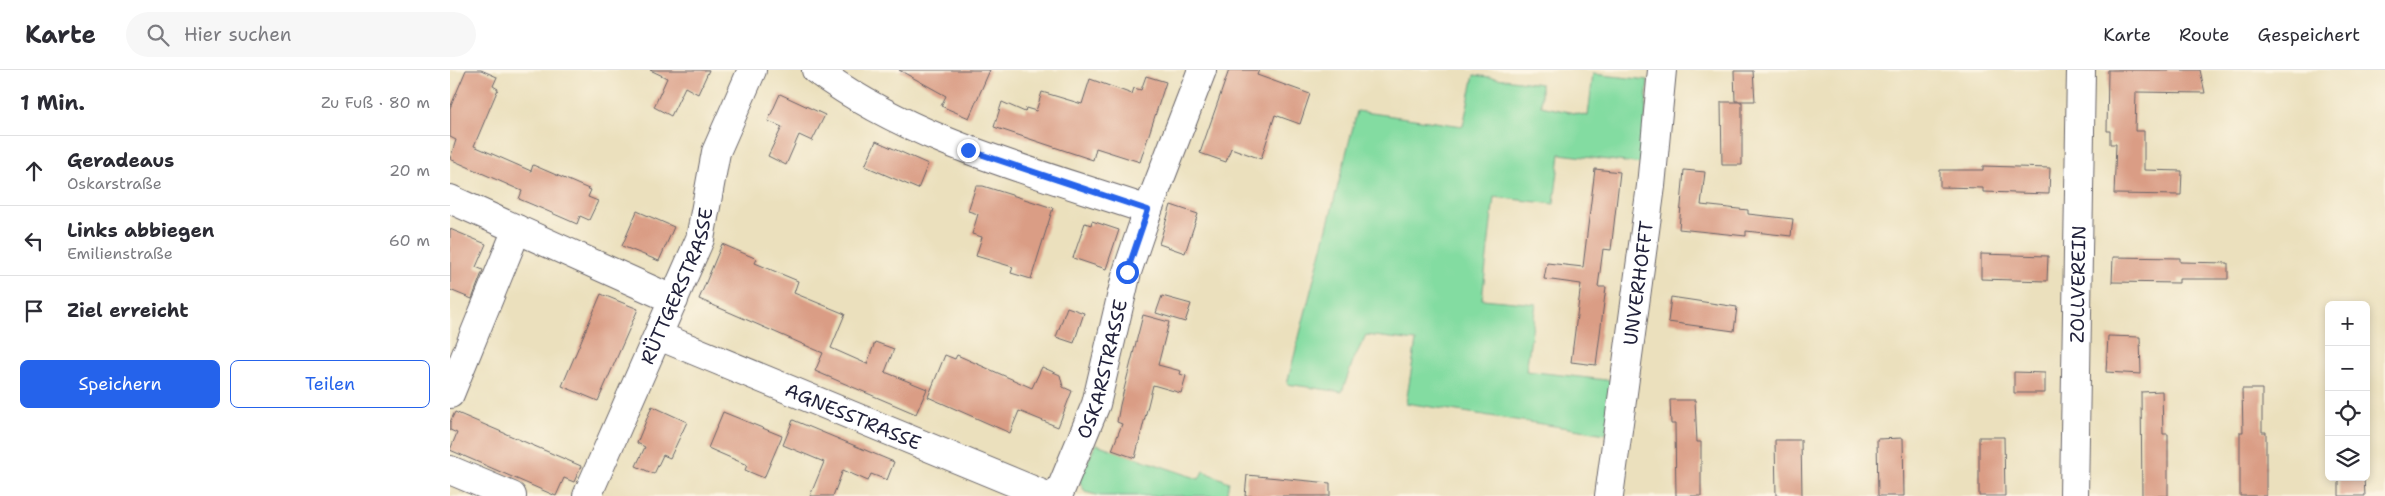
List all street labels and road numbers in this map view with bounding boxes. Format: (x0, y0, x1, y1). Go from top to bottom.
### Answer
street label: RÜTTGERSTRASSE (635, 205, 719, 368)
street label: UNVERHOFFT (1618, 219, 1659, 347)
street label: ZOLLVEREIN (2065, 225, 2091, 343)
street label: OSKARSTRASSE (1071, 297, 1133, 443)
street label: AGNESSTRASSE (781, 377, 925, 456)

